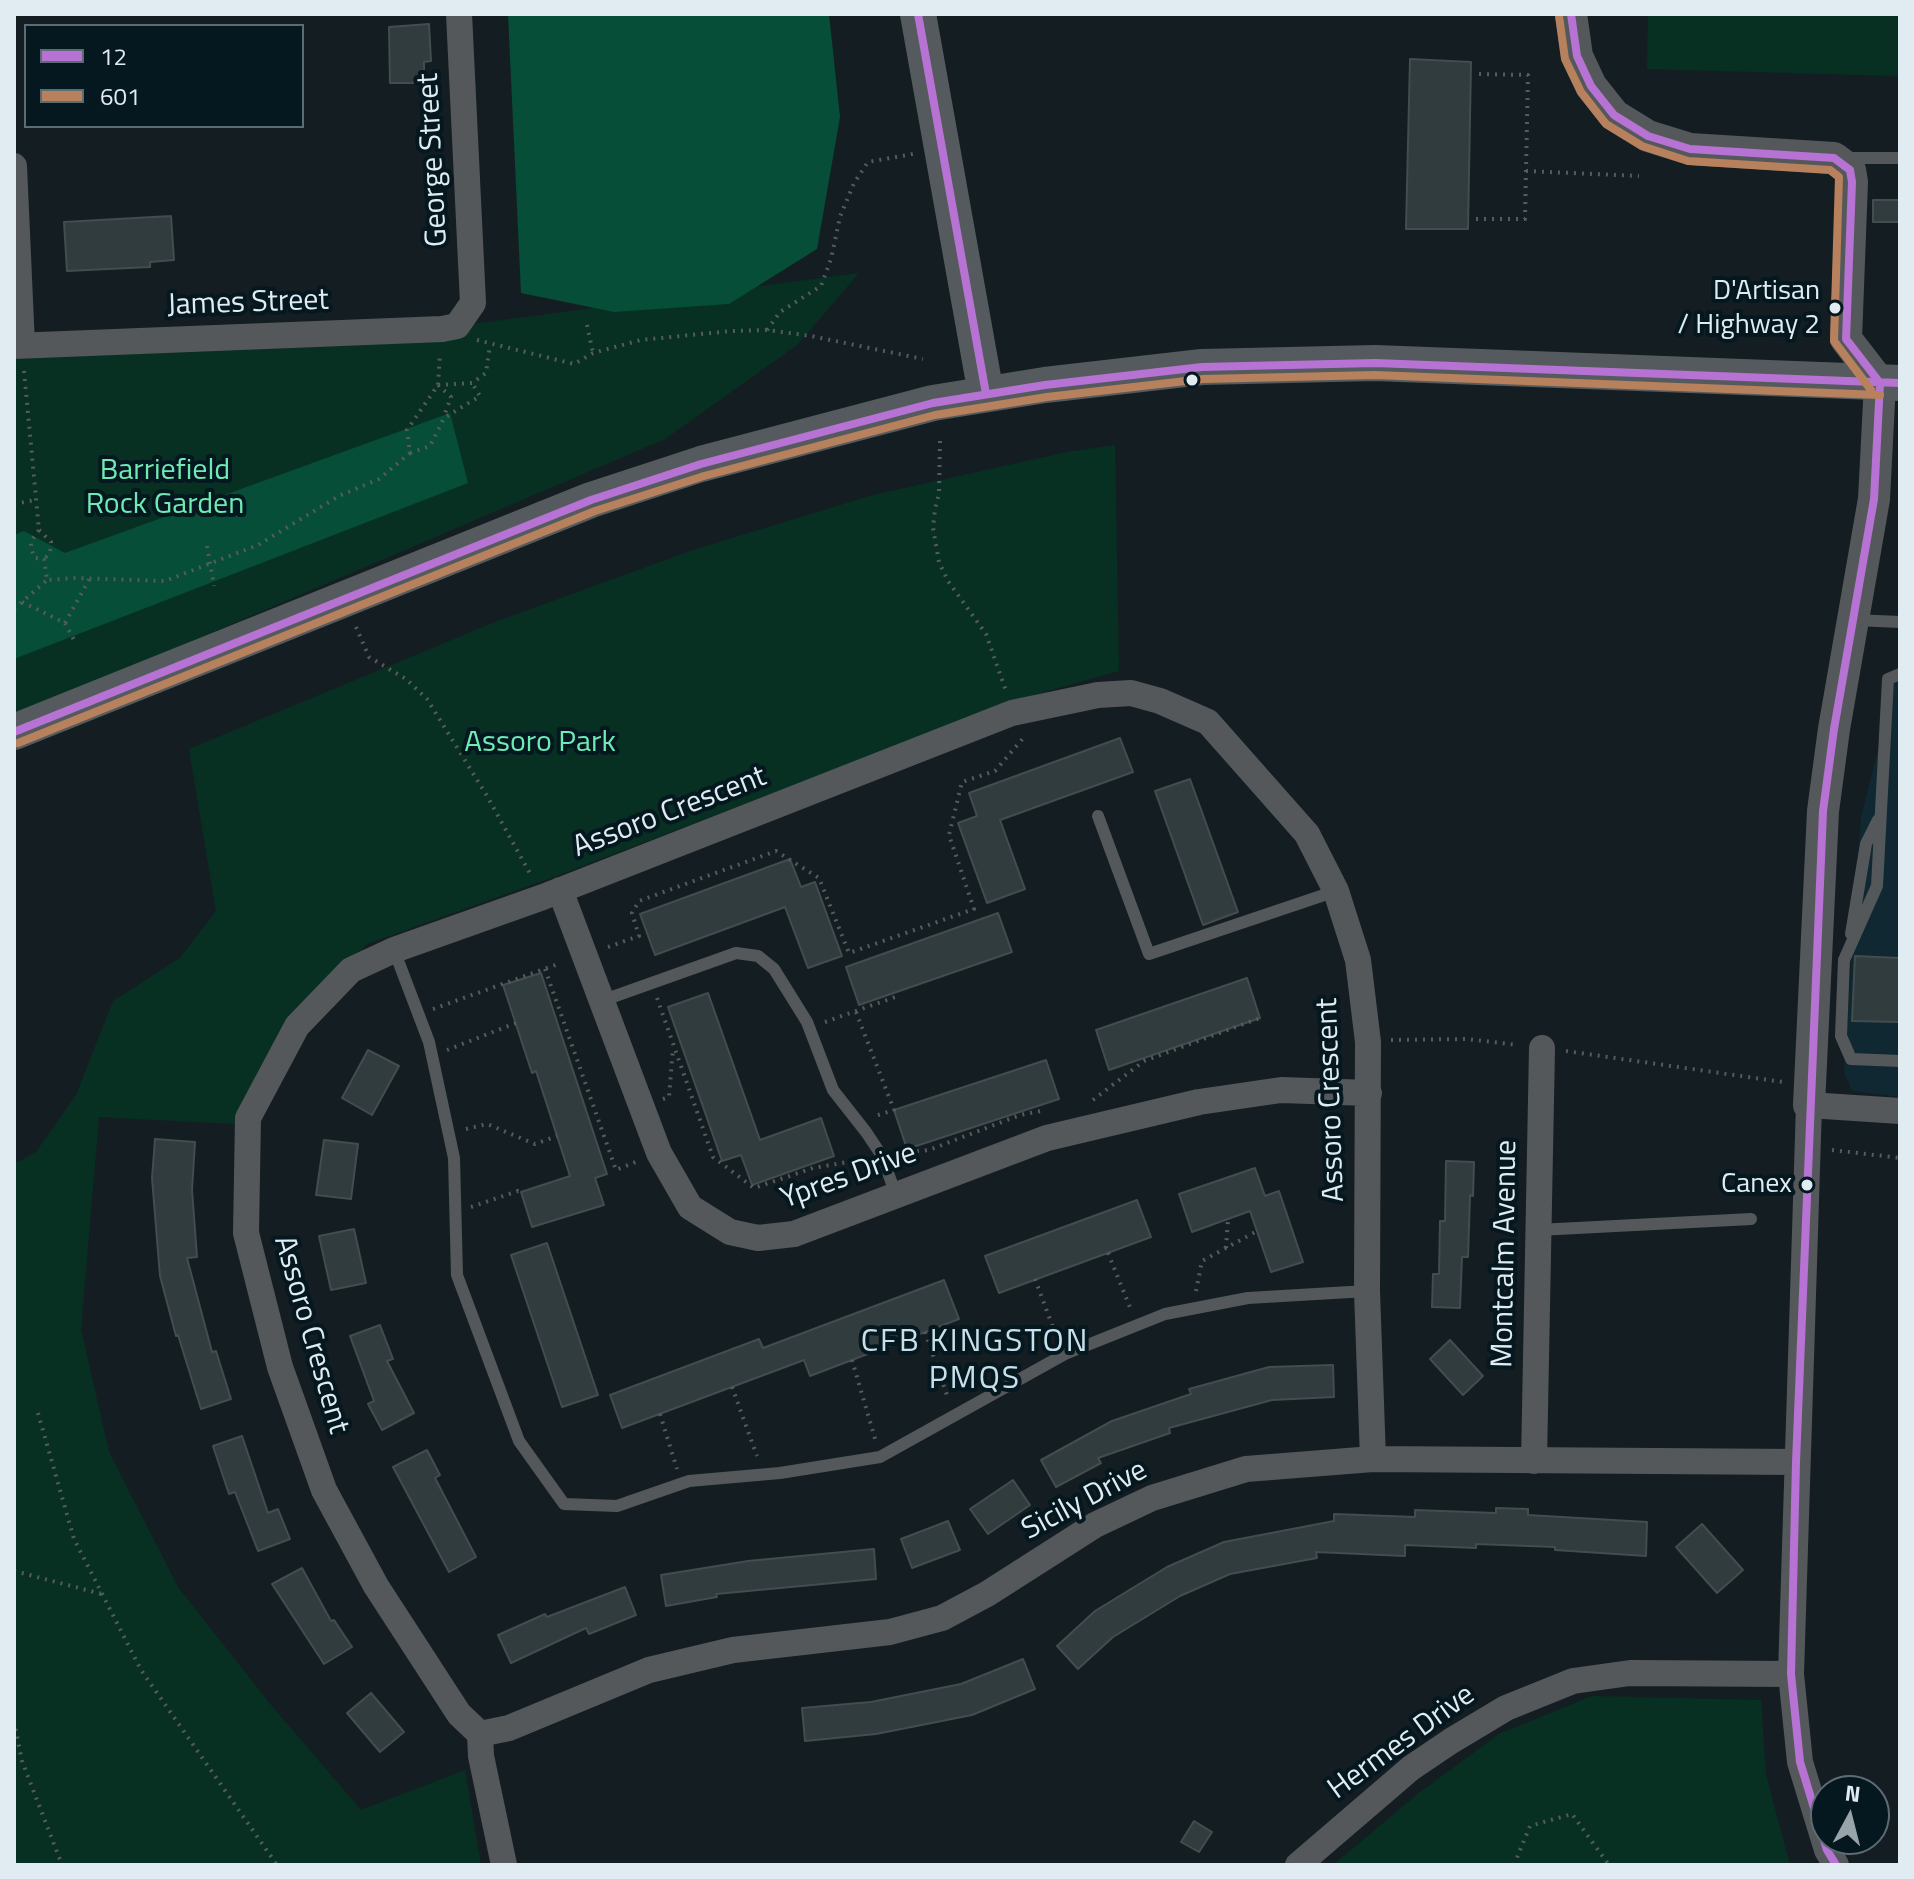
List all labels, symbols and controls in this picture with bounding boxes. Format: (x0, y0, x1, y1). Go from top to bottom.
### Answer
legend (24, 24, 304, 128)
text: 12 (100, 38, 127, 74)
street label: George Street (411, 72, 457, 248)
text: 601 (100, 78, 140, 114)
place label: D'Artisan / Highway 2 (1678, 275, 1820, 341)
street label: James Street (167, 283, 329, 325)
marker: D'Artisan / Highway 2 (1827, 300, 1843, 316)
unlabelled marker (1184, 372, 1200, 388)
park label: Barriefield Rock Garden (86, 454, 244, 524)
park label: Assoro Park (464, 726, 616, 762)
street label: Assoro Crescent (568, 760, 772, 866)
street label: Assoro Crescent (1310, 997, 1354, 1203)
street label: Ypres Drive (776, 1136, 922, 1218)
street label: Montcalm Avenue (1486, 1140, 1526, 1368)
place label: Canex (1721, 1168, 1792, 1202)
marker: Canex (1799, 1177, 1815, 1193)
street label: Assoro Crescent (265, 1232, 355, 1438)
district label: CFB KINGSTON PMQS (861, 1324, 1089, 1399)
street label: Sicily Drive (1016, 1453, 1154, 1549)
street label: Hermes Drive (1322, 1678, 1482, 1808)
north arrow (1810, 1775, 1890, 1855)
text: N (1843, 1775, 1862, 1811)

